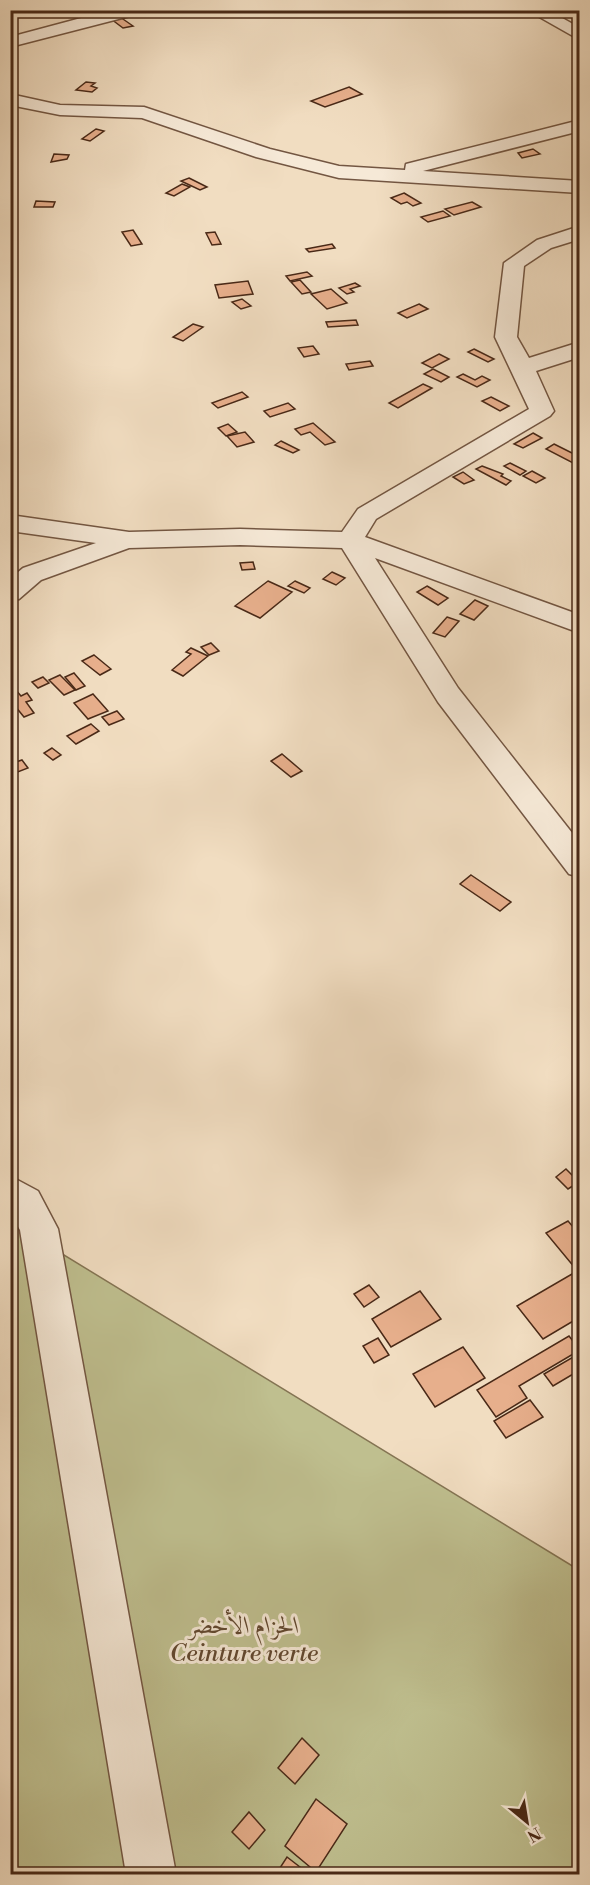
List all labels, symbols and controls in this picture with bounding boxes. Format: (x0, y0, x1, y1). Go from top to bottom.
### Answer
park label: الحزام الأخضر Ceinture verte (170, 1609, 318, 1669)
north arrow (497, 1792, 557, 1852)
text: N (523, 1822, 544, 1846)

